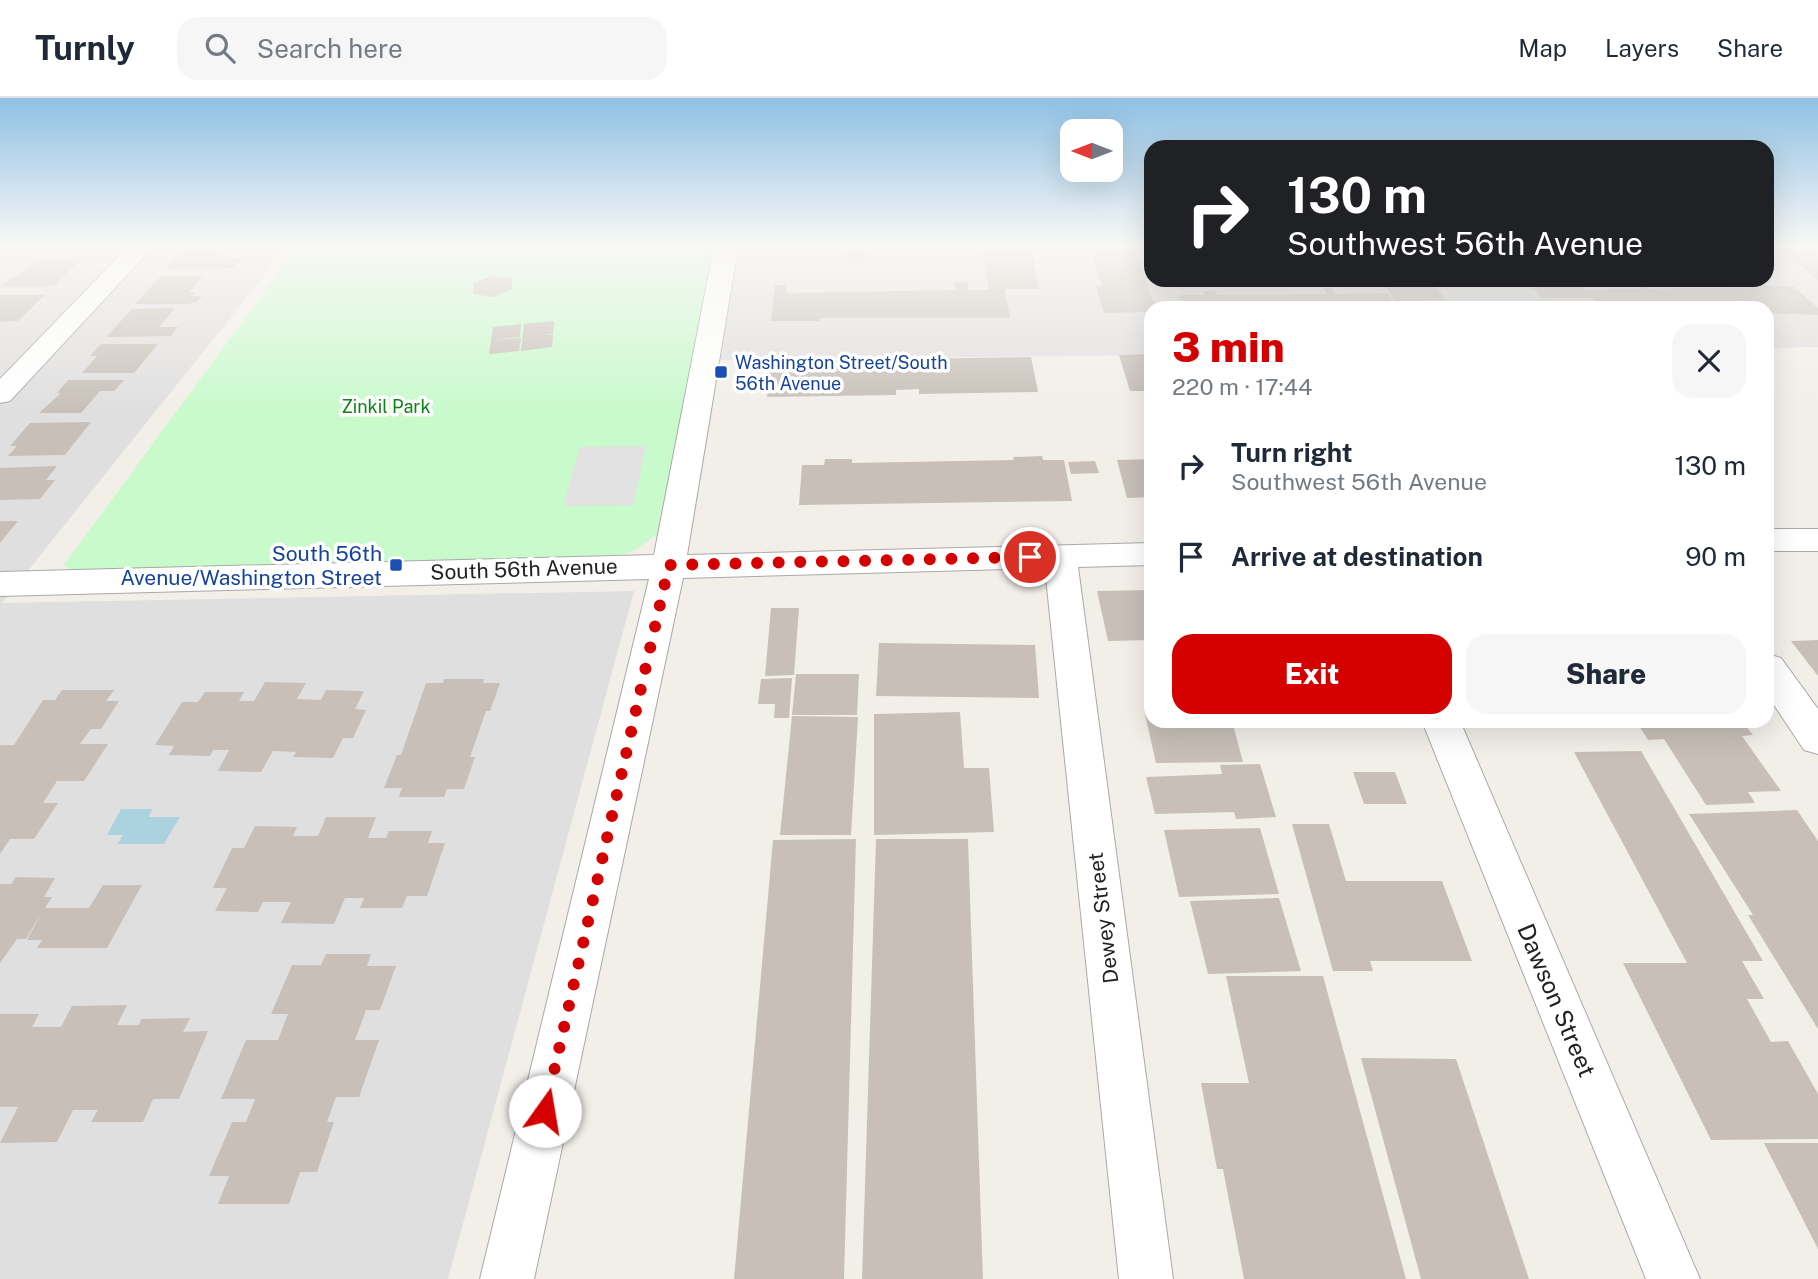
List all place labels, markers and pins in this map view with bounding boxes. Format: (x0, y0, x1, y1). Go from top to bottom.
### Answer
place label: Washington Street/South 56th Avenue (735, 352, 948, 394)
marker: Washington Street/South 56th Avenue (713, 364, 729, 380)
pin (1000, 527, 1060, 587)
place label: South 56th Avenue/Washington Street (120, 541, 382, 590)
marker: South 56th Avenue/Washington Street (388, 557, 404, 573)

